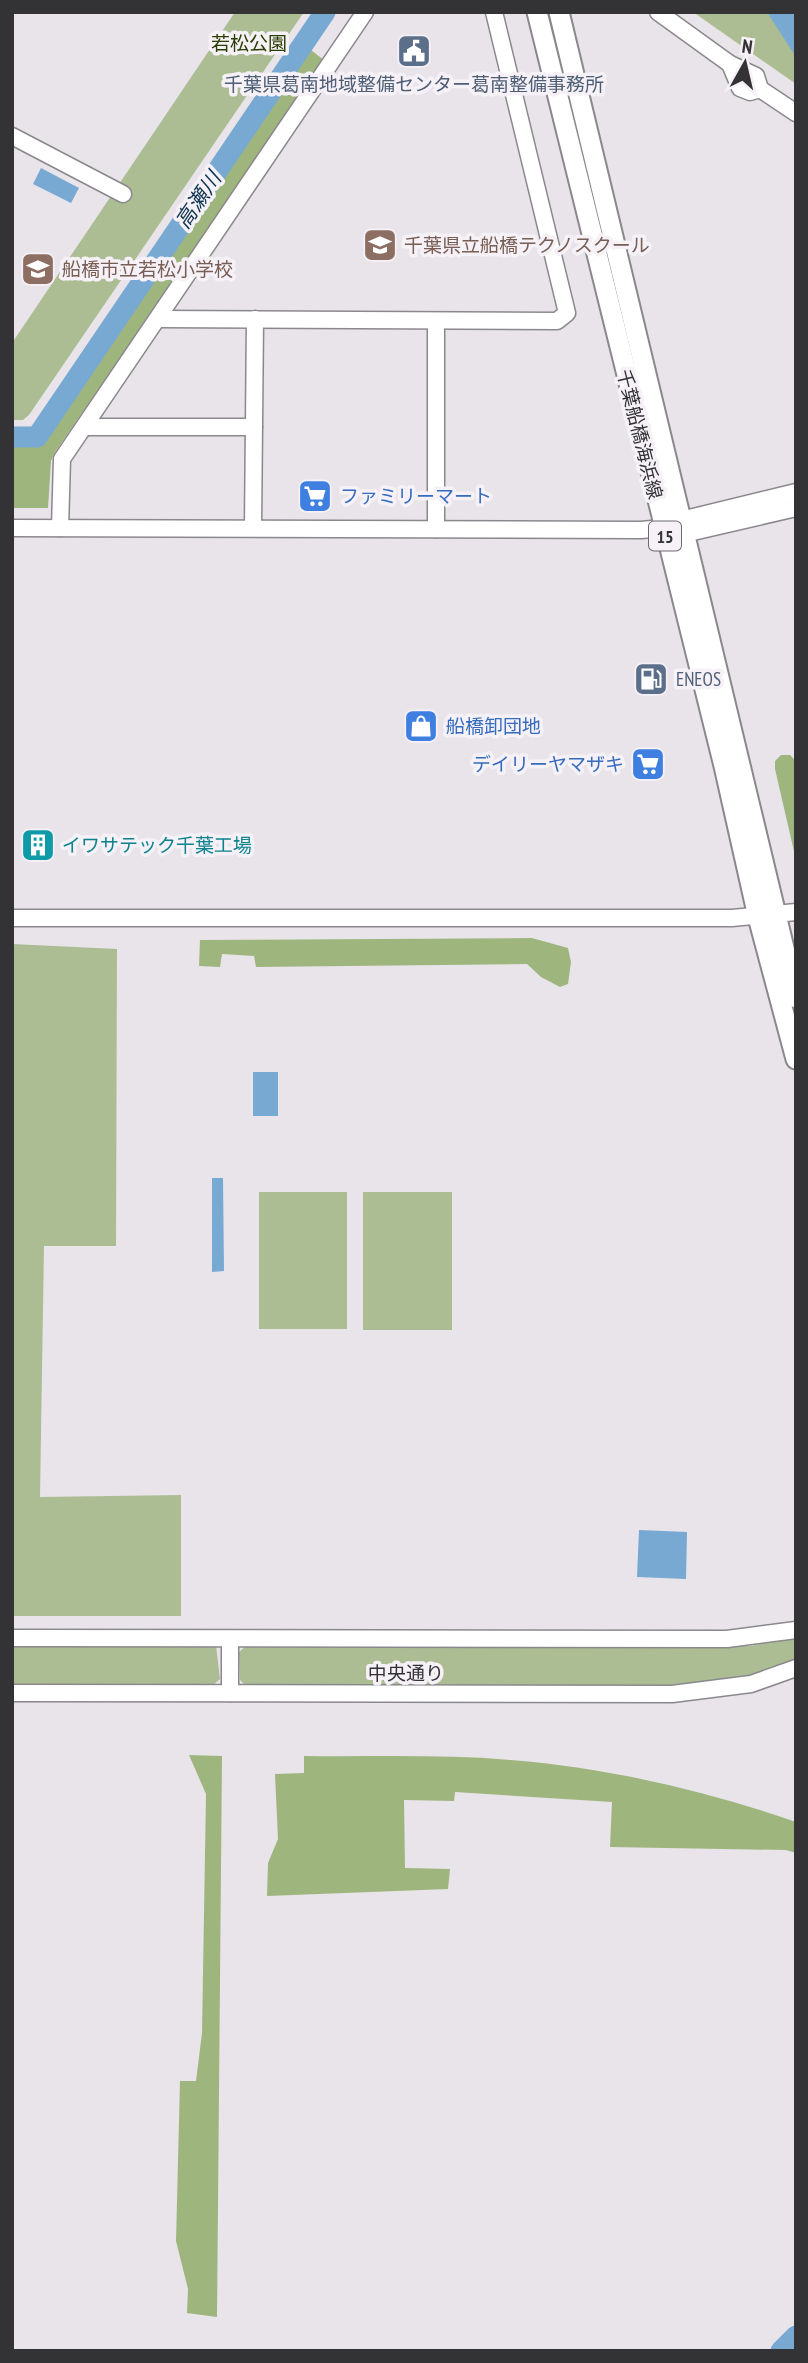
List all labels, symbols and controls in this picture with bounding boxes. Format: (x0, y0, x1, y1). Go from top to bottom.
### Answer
north arrow (710, 28, 780, 98)
park label: 若松公園 (211, 31, 287, 55)
public building icon: 千葉県葛南地域整備センター葛南整備事務所 (395, 32, 433, 70)
text: N (741, 34, 754, 59)
place label: 千葉県葛南地域整備センター葛南整備事務所 (224, 72, 604, 96)
water label: 高瀬川 (169, 165, 228, 234)
school or university icon: 千葉県立船橋テクノスクール (361, 226, 399, 264)
place label: 千葉県立船橋テクノスクール (404, 233, 650, 257)
school or university icon: 船橋市立若松小学校 (19, 250, 57, 288)
place label: 船橋市立若松小学校 (62, 257, 233, 281)
street label: 千葉船橋海浜線 (612, 367, 668, 501)
supermarket icon: ファミリーマート (296, 477, 334, 515)
place label: ファミリーマート (340, 484, 492, 508)
road number: 15 (649, 522, 681, 550)
fuel station icon: ENEOS (632, 660, 670, 698)
place label: ENEOS (676, 667, 721, 691)
shop icon: 船橋卸団地 (402, 707, 440, 745)
place label: 船橋卸団地 (446, 714, 541, 738)
supermarket icon: デイリーヤマザキ (629, 745, 667, 783)
place label: デイリーヤマザキ (472, 752, 624, 776)
building icon: イワサテック千葉工場 (19, 826, 57, 864)
place label: イワサテック千葉工場 (62, 833, 252, 857)
street label: 中央通り (368, 1661, 444, 1685)

